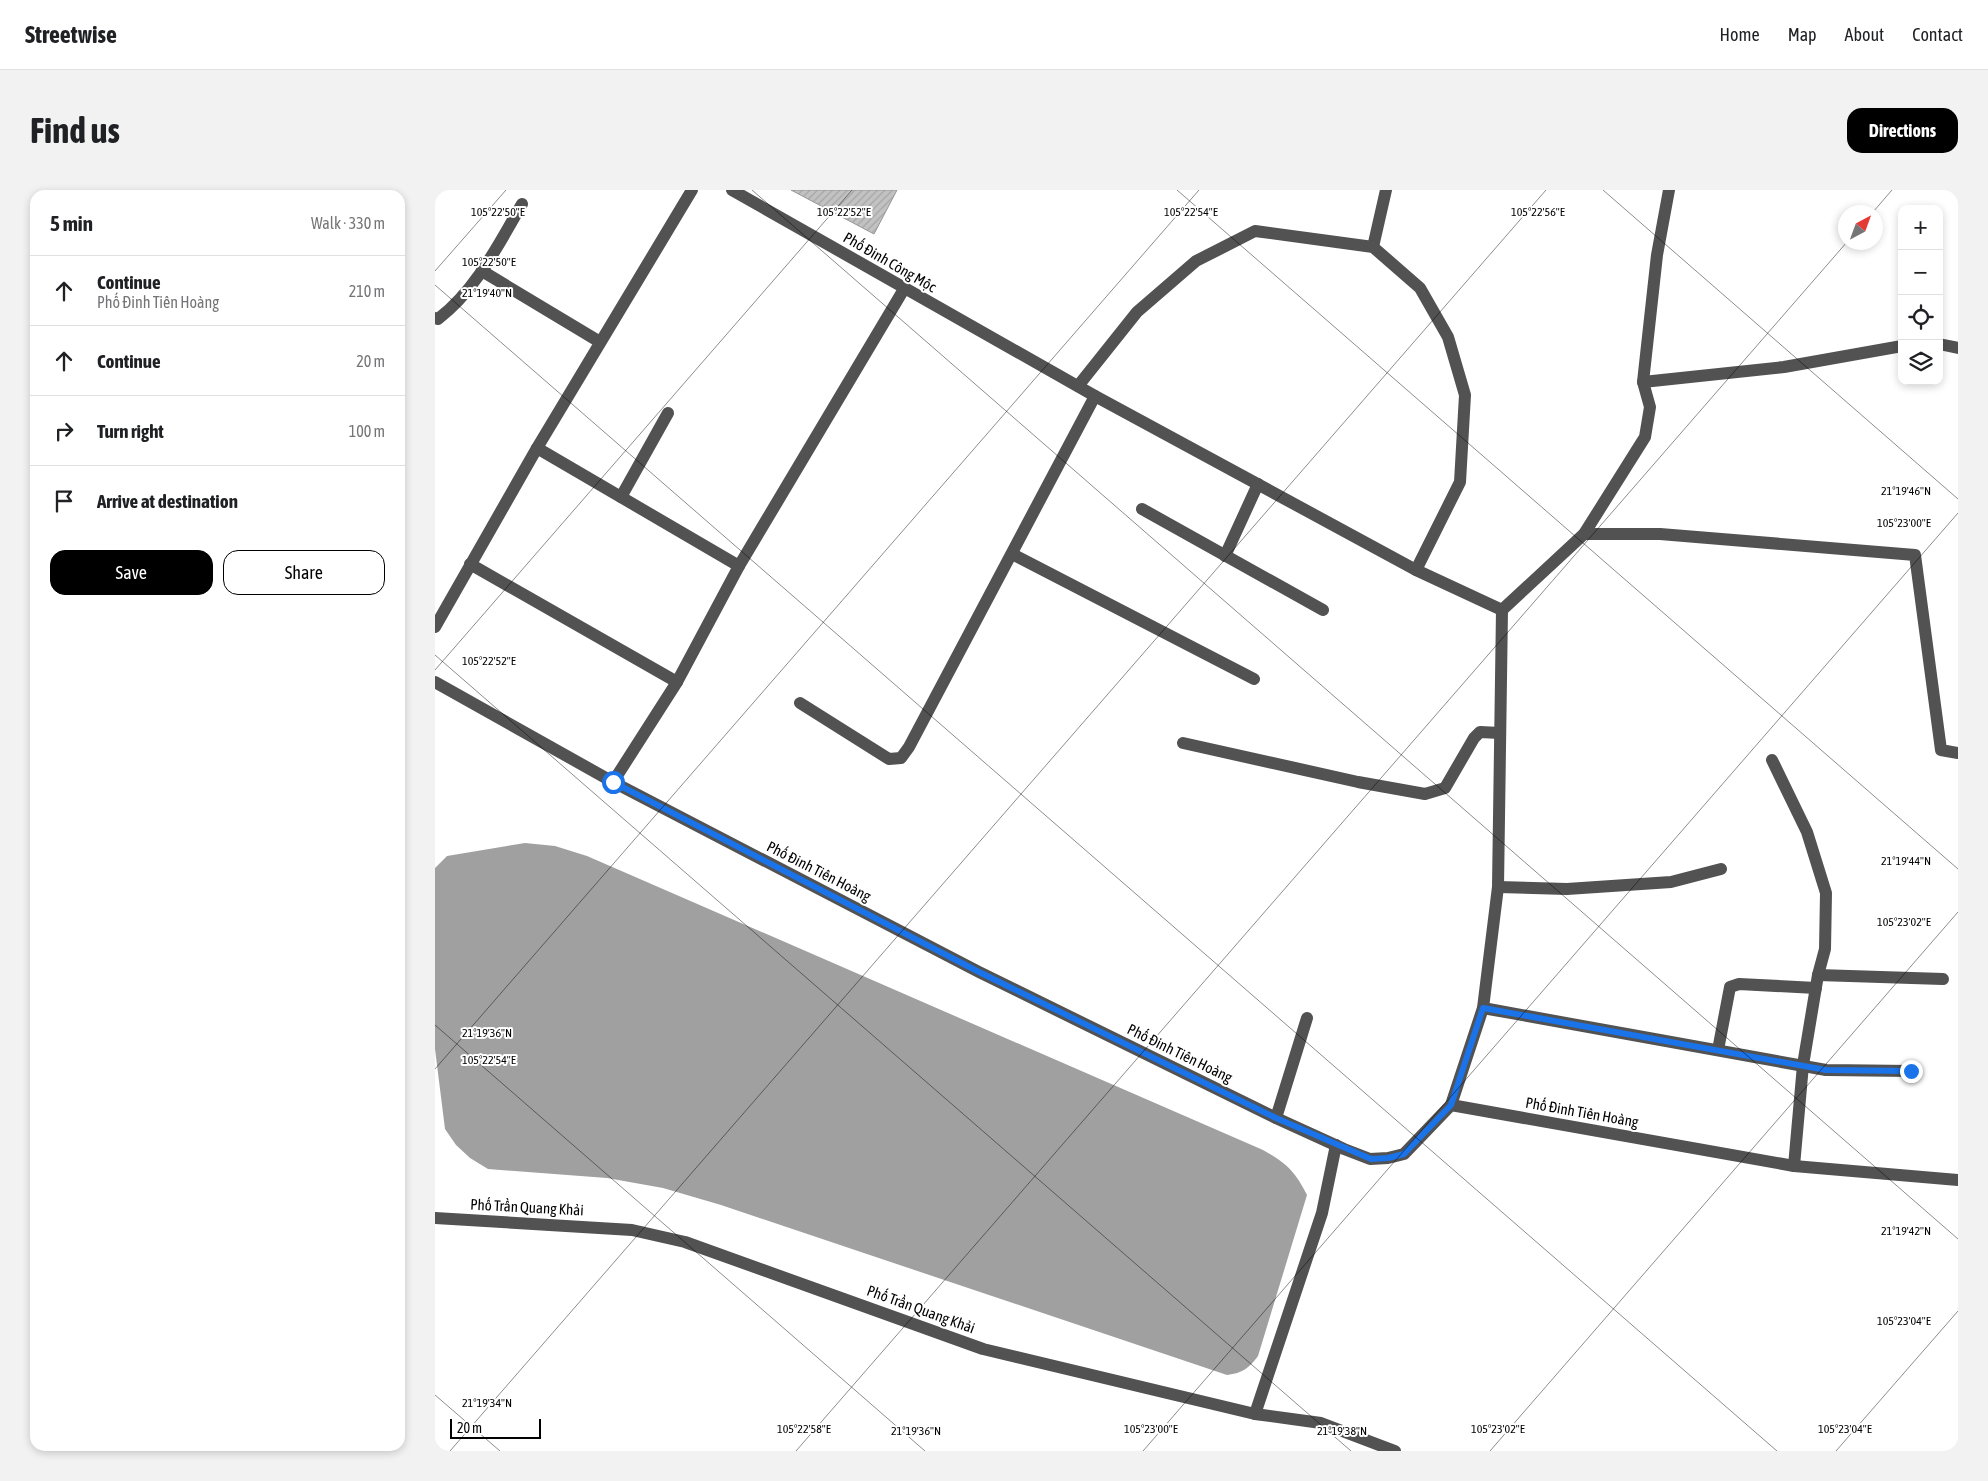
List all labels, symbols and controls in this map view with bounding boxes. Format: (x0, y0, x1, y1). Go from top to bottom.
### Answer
text: Streetwise (25, 21, 117, 48)
text: Home (1720, 24, 1760, 45)
text: Map (1788, 24, 1817, 45)
text: About (1845, 24, 1884, 45)
text: Contact (1912, 24, 1963, 45)
button: Directions (1847, 108, 1958, 153)
text: Find us (30, 110, 120, 150)
text: 105°22'50"E (471, 205, 525, 219)
text: 105°22'52"E (817, 205, 871, 219)
text: 105°22'54"E (1164, 205, 1218, 219)
text: 105°22'56"E (1511, 205, 1565, 219)
north arrow (1838, 205, 1883, 250)
map controls (1898, 205, 1943, 385)
button: + (1898, 205, 1943, 250)
text: 5 min (50, 211, 93, 235)
text: Walk · 330 m (311, 214, 385, 232)
street label: Phố Đinh Công Mộc (841, 229, 940, 296)
button: − (1898, 250, 1943, 295)
text: 105°22'50"E (462, 255, 516, 269)
text: Continue (97, 271, 161, 293)
icon: ahead (50, 277, 78, 305)
text: 210 m (349, 282, 385, 300)
text: 21°19'40"N (462, 286, 512, 300)
text: Phố Đinh Tiên Hoàng (97, 293, 219, 311)
button: locate (1898, 295, 1943, 340)
button: layers (1898, 340, 1943, 385)
icon: ahead (50, 347, 78, 375)
text: Continue (97, 350, 161, 372)
text: 20 m (356, 352, 385, 370)
icon: right (50, 417, 78, 445)
text: Turn right (97, 420, 164, 442)
text: 100 m (349, 422, 385, 440)
text: 21°19'46"N (1881, 484, 1931, 498)
icon: arrive (50, 487, 78, 515)
text: Arrive at destination (97, 490, 238, 512)
text: 105°23'00"E (1877, 516, 1931, 530)
button: Save (50, 550, 213, 595)
button: Share (223, 550, 385, 595)
text: 105°22'52"E (462, 654, 516, 668)
route start (602, 771, 625, 794)
street label: Phố Đinh Tiên Hoàng (764, 837, 874, 905)
text: 21°19'44"N (1881, 854, 1931, 868)
text: 105°23'02"E (1877, 915, 1931, 929)
street label: Phố Đinh Tiên Hoàng (1125, 1020, 1236, 1086)
text: 21°19'36"N (462, 1026, 512, 1040)
text: 105°22'54"E (462, 1053, 516, 1067)
route end (1900, 1060, 1923, 1083)
street label: Phố Đinh Tiên Hoàng (1524, 1094, 1640, 1130)
street label: Phố Trần Quang Khải (470, 1196, 584, 1218)
text: 21°19'42"N (1881, 1224, 1931, 1238)
street label: Phố Trần Quang Khải (865, 1282, 977, 1336)
text: 105°23'04"E (1877, 1314, 1931, 1328)
text: 21°19'34"N (462, 1396, 512, 1410)
scale bar (450, 1416, 541, 1439)
text: 20 m (457, 1420, 482, 1436)
text: 105°22'58"E (777, 1422, 831, 1436)
text: 105°23'00"E (1124, 1422, 1178, 1436)
text: 105°23'02"E (1471, 1422, 1525, 1436)
text: 105°23'04"E (1818, 1422, 1872, 1436)
text: 21°19'36"N (891, 1424, 941, 1438)
text: 21°19'38"N (1317, 1424, 1367, 1438)

